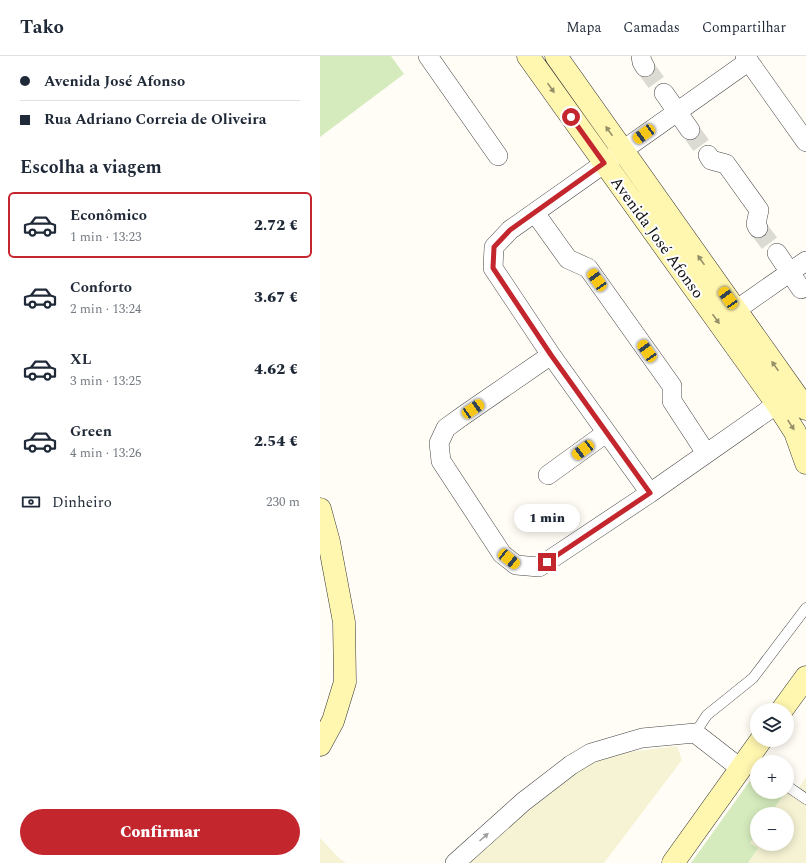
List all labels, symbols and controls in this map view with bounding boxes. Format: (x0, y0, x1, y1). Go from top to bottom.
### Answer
text: Tako (20, 13, 64, 42)
text: Mapa (566, 17, 601, 38)
text: Camadas (623, 17, 680, 38)
text: Compartilhar (702, 17, 786, 38)
text: Avenida José Afonso (44, 70, 185, 93)
one-way arrow (546, 82, 555, 93)
text: Rua Adriano Correia de Oliveira (44, 108, 267, 131)
route start (562, 108, 580, 126)
car (631, 122, 657, 146)
one-way arrow (605, 125, 613, 136)
text: Escolha a viagem (20, 154, 162, 181)
street label: Avenida José Afonso (605, 172, 710, 304)
text: Econômico (70, 204, 147, 227)
icon: car (22, 207, 58, 243)
text: 2.72 € (254, 214, 298, 237)
text: 1 min · 13:23 (70, 227, 142, 247)
one-way arrow (697, 254, 705, 265)
car (585, 267, 609, 293)
text: Conforto (70, 276, 132, 299)
icon: car (22, 279, 58, 315)
car (716, 285, 740, 311)
text: 3.67 € (254, 286, 298, 309)
text: 2 min · 13:24 (70, 299, 142, 319)
one-way arrow (712, 313, 720, 324)
car (635, 338, 659, 364)
text: XL (70, 348, 91, 371)
icon: car (22, 351, 58, 387)
text: 4.62 € (254, 358, 298, 381)
one-way arrow (771, 361, 779, 371)
text: 3 min · 13:25 (70, 371, 142, 391)
car (460, 397, 486, 421)
one-way arrow (787, 419, 794, 431)
text: Green (70, 420, 112, 443)
icon: car (22, 423, 58, 459)
text: 2.54 € (254, 430, 298, 453)
car (570, 438, 596, 462)
text: 4 min · 13:26 (70, 443, 142, 463)
icon: cash (20, 491, 42, 513)
text: Dinheiro (52, 491, 112, 514)
text: 230 m (266, 492, 300, 512)
callout: 1 min (514, 504, 580, 532)
text: 1 min (529, 508, 565, 528)
car (496, 547, 522, 571)
route end (538, 553, 556, 571)
map controls (750, 703, 794, 851)
button: layers (750, 703, 794, 747)
button: + (750, 755, 794, 799)
button: − (750, 807, 794, 851)
button: Confirmar (20, 809, 300, 855)
one-way arrow (479, 832, 489, 842)

